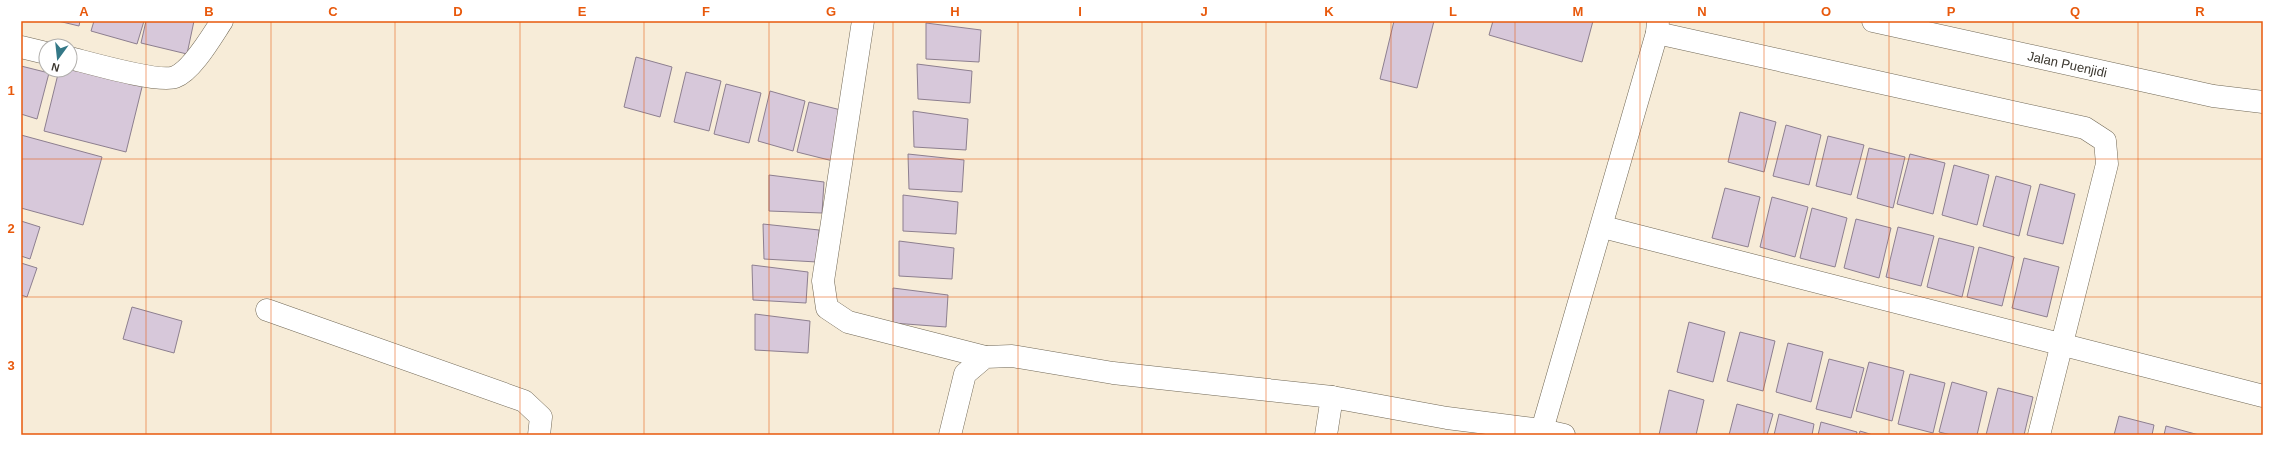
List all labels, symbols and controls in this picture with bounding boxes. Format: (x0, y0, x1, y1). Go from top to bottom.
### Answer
text: A (79, 4, 89, 19)
text: B (204, 4, 214, 19)
text: C (328, 4, 338, 19)
text: D (453, 4, 463, 19)
text: E (578, 4, 587, 19)
text: F (702, 4, 710, 19)
text: G (826, 4, 836, 19)
text: H (950, 4, 960, 19)
text: I (1078, 4, 1082, 19)
text: J (1200, 4, 1208, 19)
text: K (1324, 4, 1334, 19)
text: L (1449, 4, 1457, 19)
text: M (1573, 4, 1583, 19)
text: N (1697, 4, 1707, 19)
text: O (1821, 4, 1831, 19)
text: P (1947, 4, 1956, 19)
text: Q (2070, 4, 2080, 19)
text: R (2195, 4, 2205, 19)
north arrow (38, 38, 78, 78)
street label: Jalan Puenjidi (2026, 48, 2109, 80)
text: N (50, 61, 61, 74)
text: 1 (7, 83, 15, 98)
text: 2 (7, 221, 15, 236)
text: 3 (7, 358, 15, 373)

